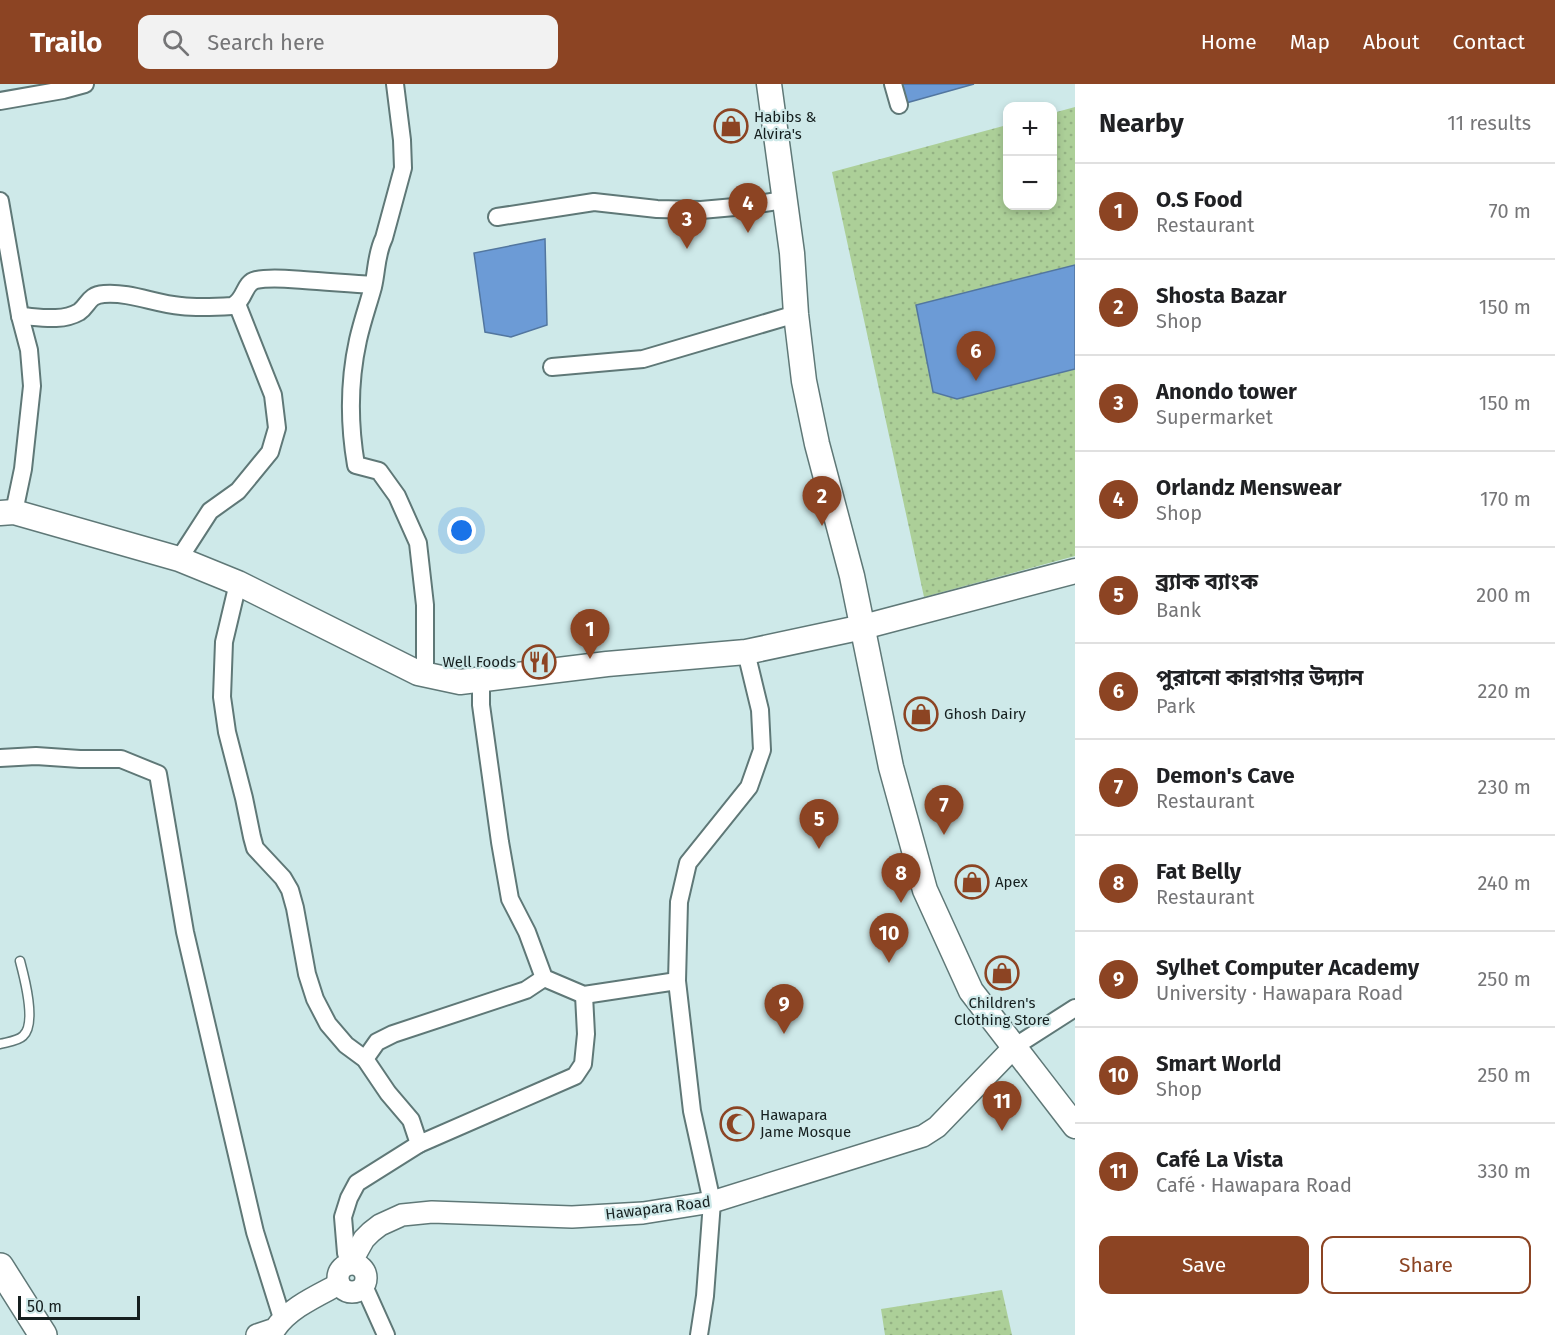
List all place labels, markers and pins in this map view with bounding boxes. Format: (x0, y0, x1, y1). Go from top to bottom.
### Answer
shop icon: Habibs & Alvira's (713, 108, 749, 144)
place label: Habibs & Alvira's (754, 108, 816, 143)
pin: 4 (728, 184, 768, 233)
pin: 3 (668, 200, 706, 249)
pin: 6 (956, 332, 996, 381)
pin: 2 (802, 476, 842, 526)
pin: 1 (570, 610, 610, 659)
restaurant icon: Well Foods (521, 644, 557, 680)
place label: Well Foods (442, 653, 516, 671)
shop icon: Ghosh Dairy (903, 696, 939, 732)
place label: Ghosh Dairy (944, 705, 1026, 723)
pin: 7 (924, 786, 964, 835)
pin: 5 (800, 800, 838, 849)
pin: 8 (882, 854, 920, 903)
shop icon: Apex (954, 864, 990, 900)
place label: Apex (995, 873, 1029, 891)
pin: 10 (870, 914, 908, 963)
shop icon: Children's Clothing Store (984, 955, 1020, 991)
pin: 9 (764, 984, 804, 1034)
place label: Children's Clothing Store (954, 994, 1050, 1029)
pin: 11 (982, 1082, 1022, 1131)
mosque icon: Hawapara Jame Mosque (719, 1106, 755, 1142)
place label: Hawapara Jame Mosque (760, 1106, 851, 1141)

